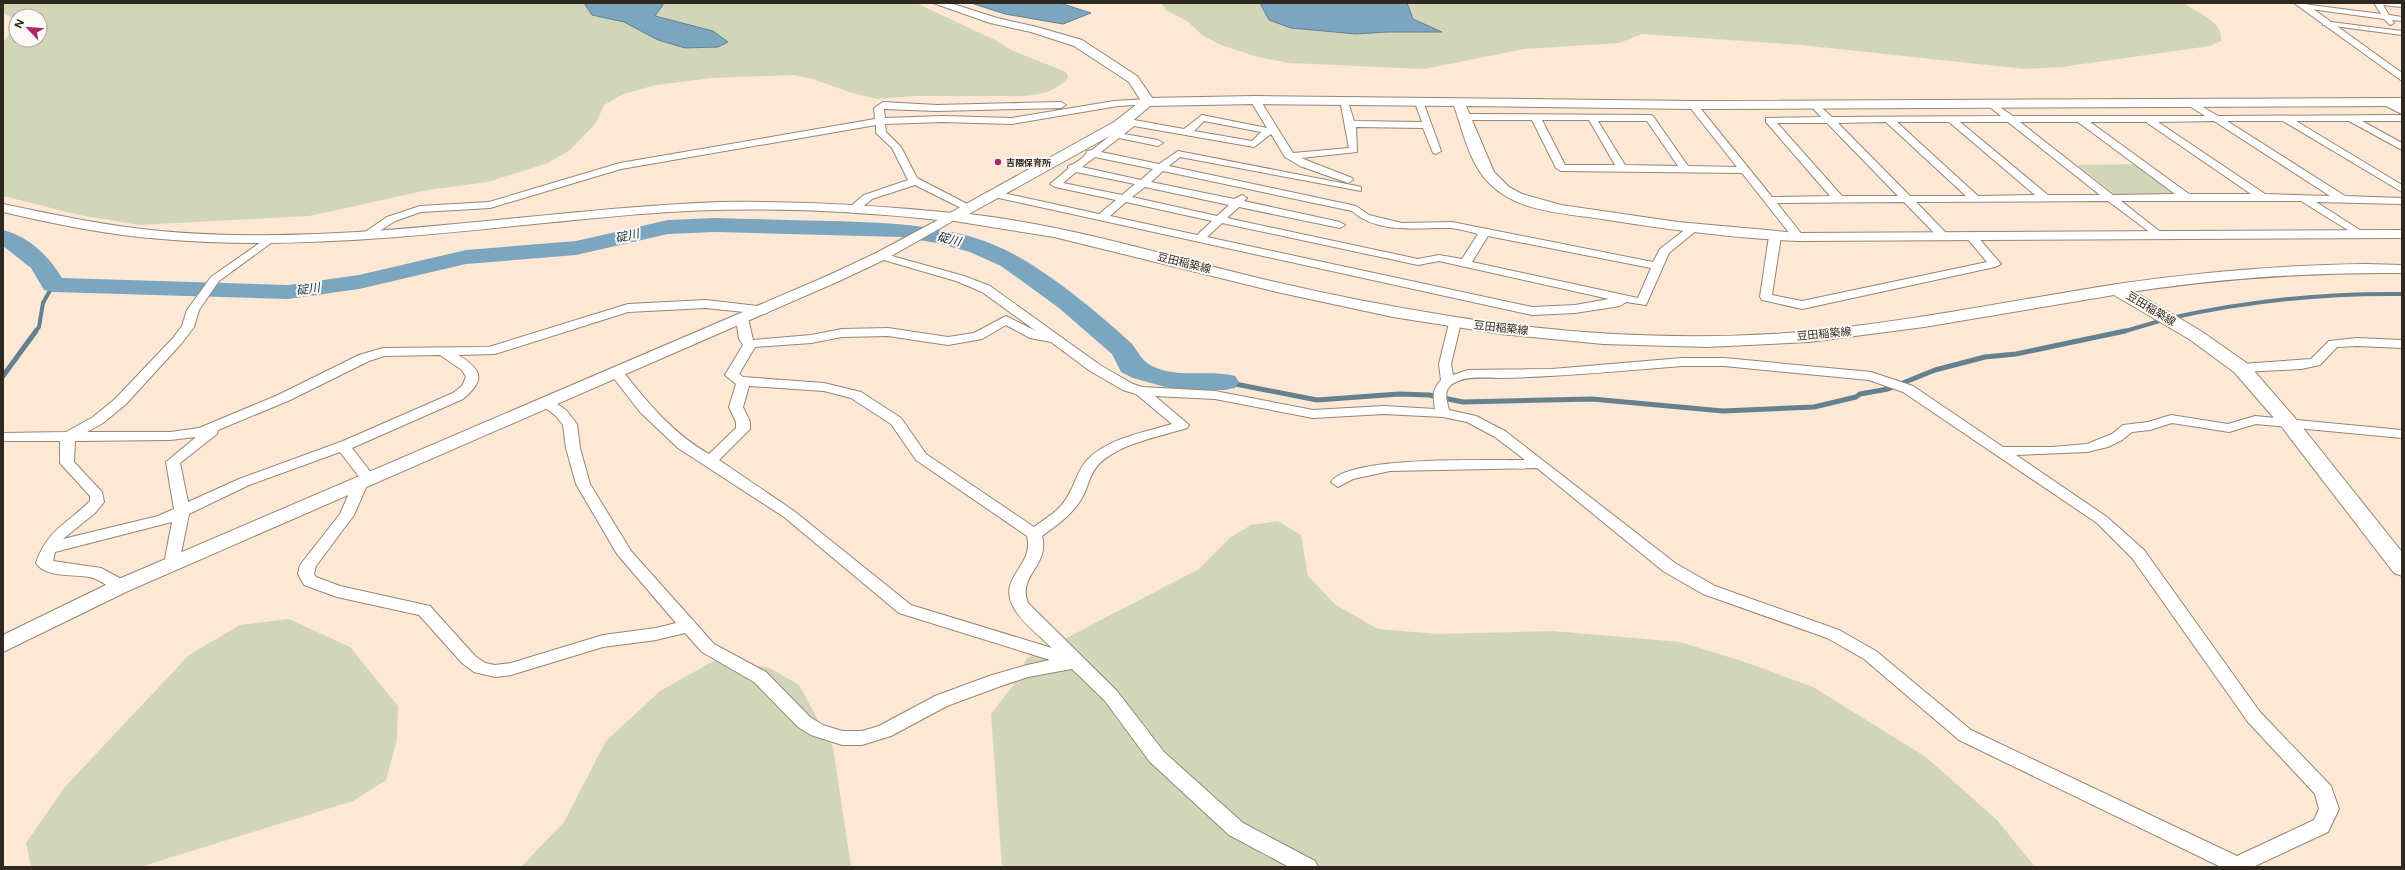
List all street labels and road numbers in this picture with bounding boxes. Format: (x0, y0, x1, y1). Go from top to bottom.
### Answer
street label: 豆田稲築線 (1156, 250, 1212, 276)
street label: 豆田稲築線 (2124, 289, 2178, 329)
street label: 豆田稲築線 (1473, 319, 1529, 337)
street label: 豆田稲築線 (1796, 325, 1852, 343)

